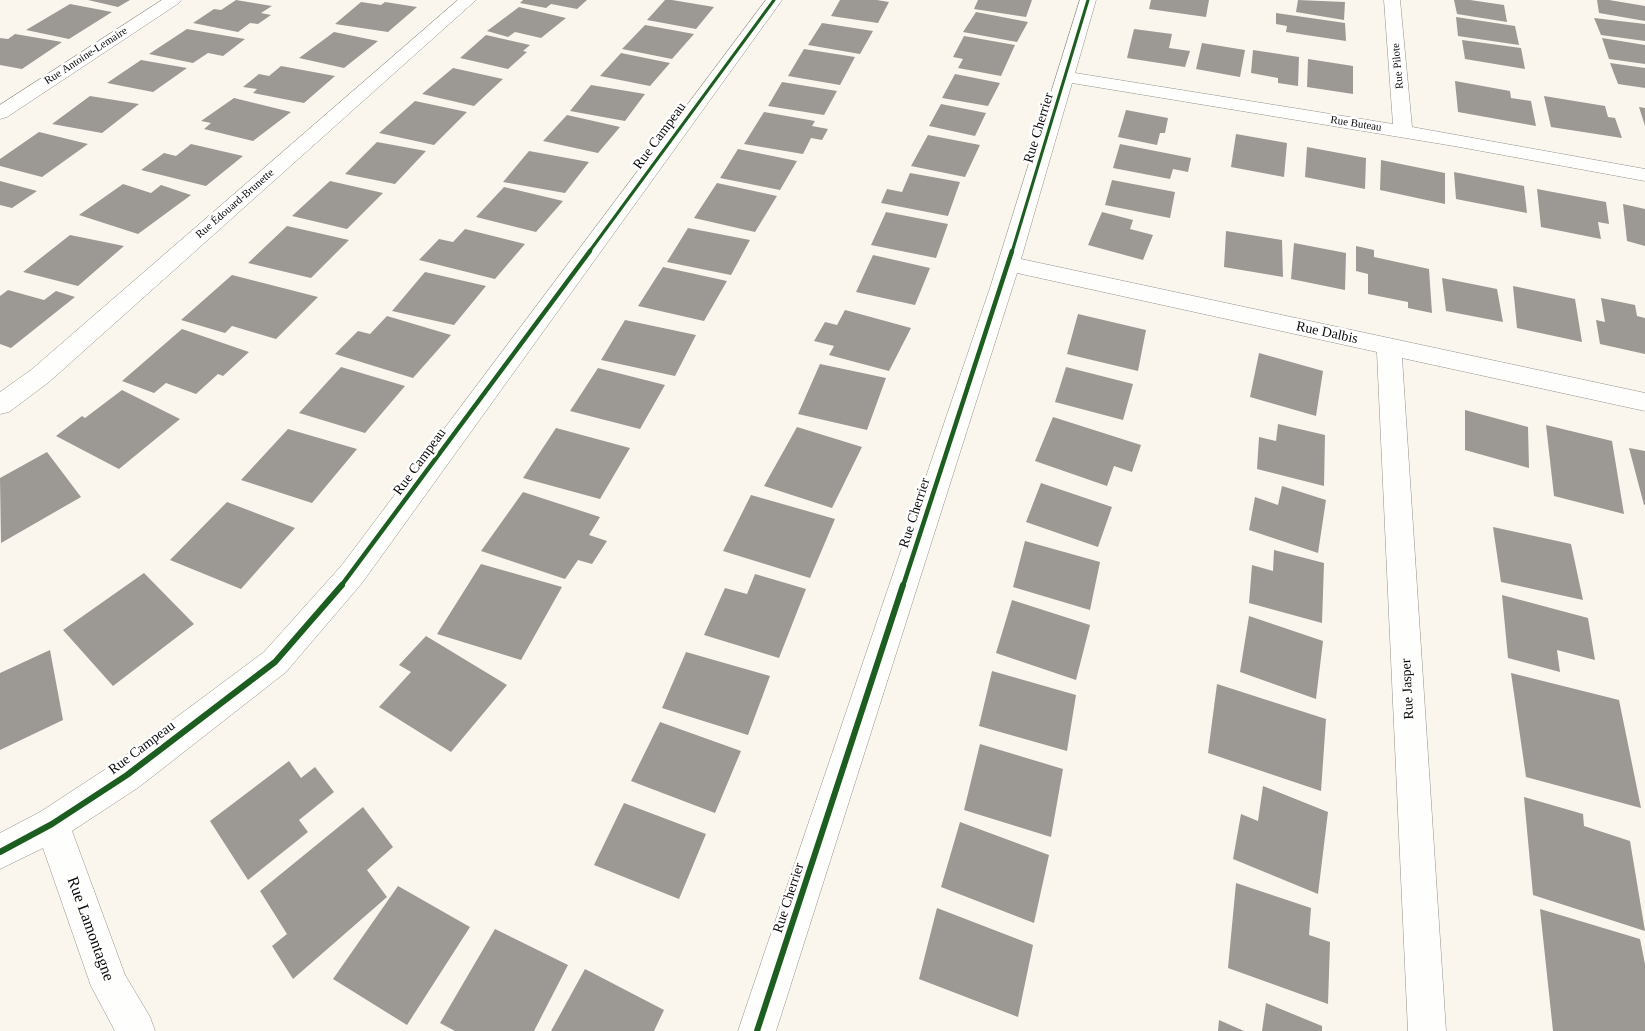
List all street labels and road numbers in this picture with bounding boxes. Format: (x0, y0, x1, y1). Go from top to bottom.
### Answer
street label: Rue Antoine-Lemaire (42, 24, 130, 88)
street label: Rue Pilote (1389, 42, 1407, 90)
street label: Rue Cherrier (1020, 91, 1058, 165)
street label: Rue Campeau (630, 99, 690, 173)
street label: Rue Buteau (1329, 113, 1383, 135)
street label: Rue Édouard-Brunette (193, 166, 277, 242)
street label: Rue Dalbis (1295, 318, 1359, 348)
street label: Rue Campeau (390, 425, 450, 499)
street label: Rue Cherrier (896, 476, 934, 550)
street label: Rue Jasper (1398, 658, 1418, 720)
street label: Rue Campeau (105, 718, 179, 778)
street label: Rue Cherrier (770, 861, 808, 935)
street label: Rue Lamontagne (62, 874, 118, 984)

